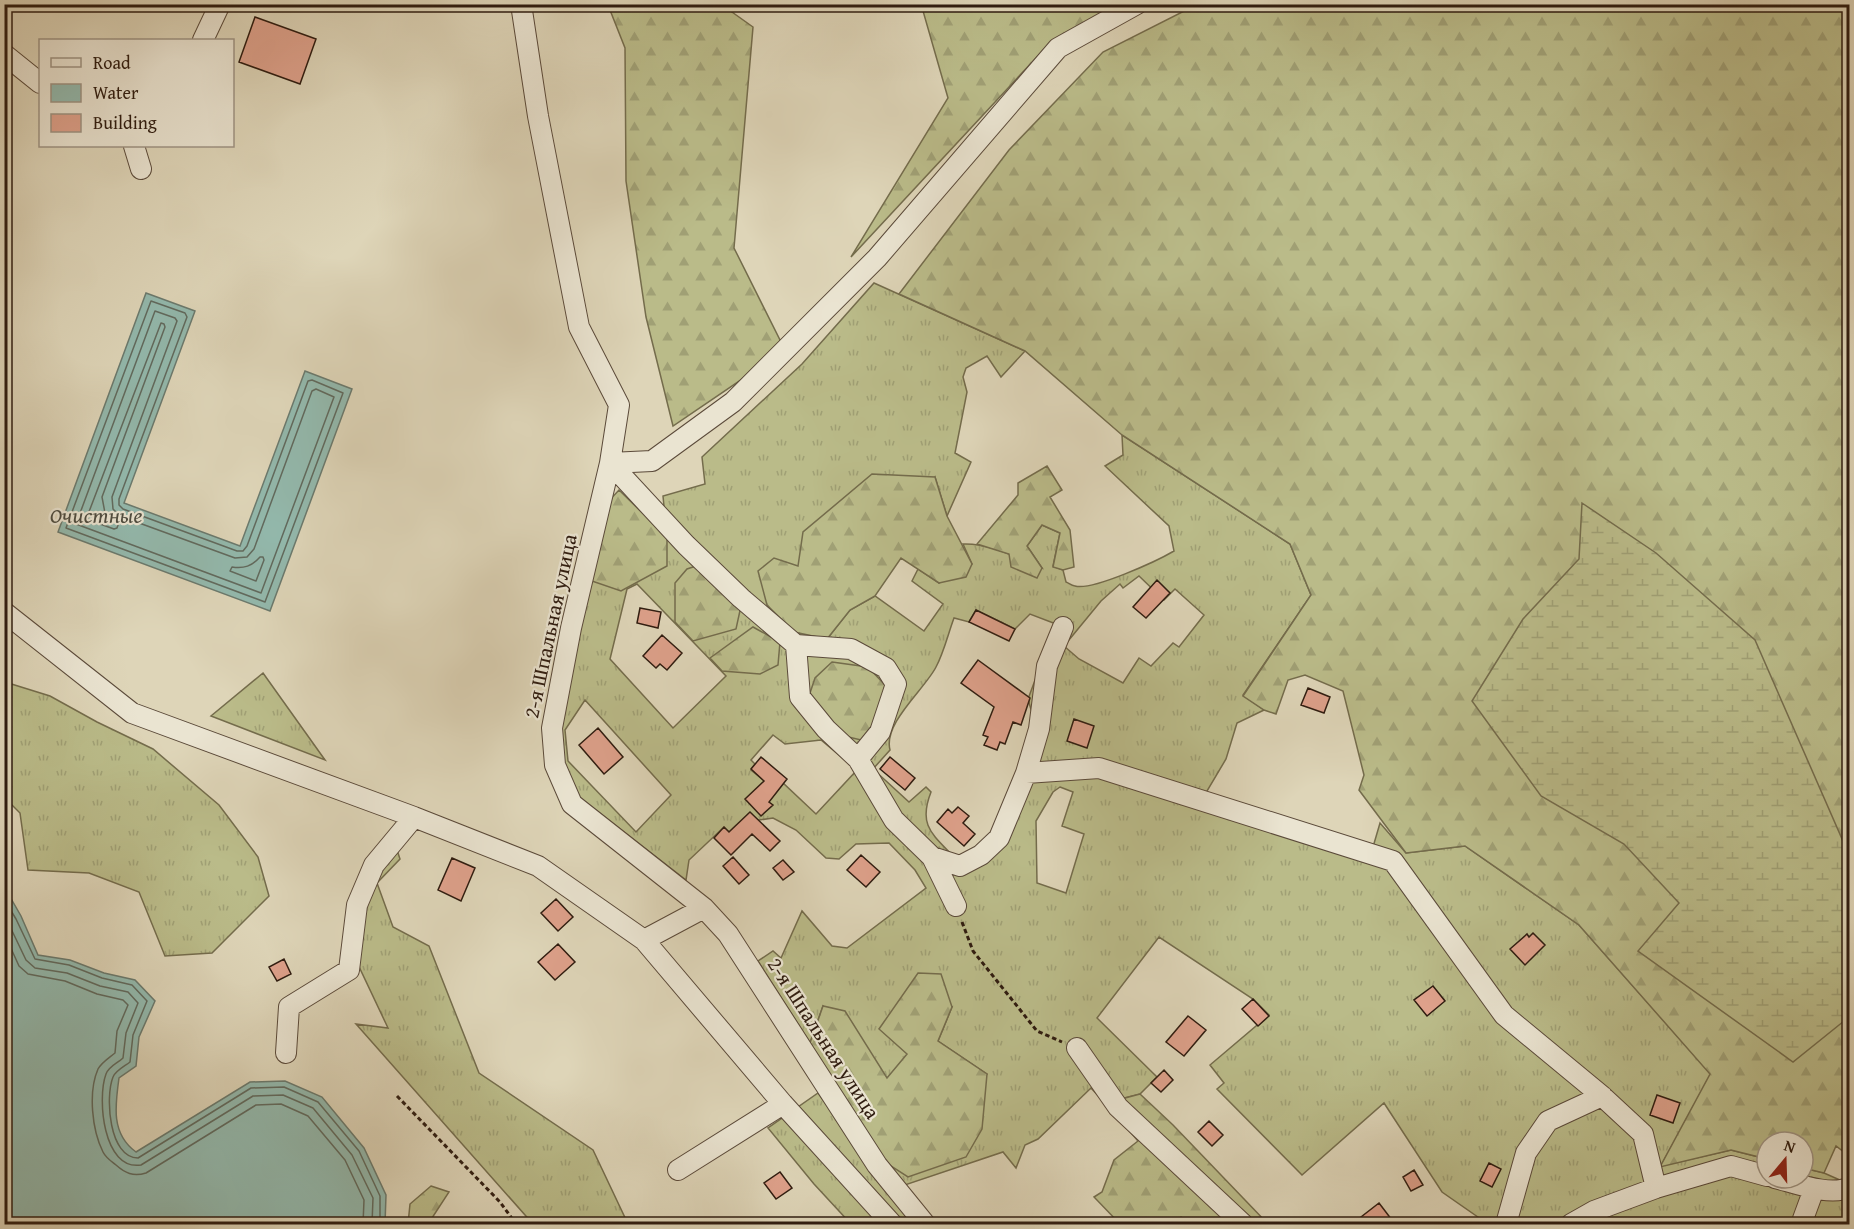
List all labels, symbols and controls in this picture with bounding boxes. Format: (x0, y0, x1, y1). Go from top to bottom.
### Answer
legend (39, 39, 234, 147)
text: Road (93, 49, 131, 76)
text: Water (93, 79, 139, 106)
text: Building (93, 109, 157, 136)
water label: Очистные (50, 499, 142, 531)
street label: 2-я Шпальная улица (515, 531, 585, 721)
street label: 2-я Шпальная улица (760, 951, 888, 1125)
north arrow (1755, 1130, 1815, 1190)
text: N (1781, 1133, 1799, 1159)

